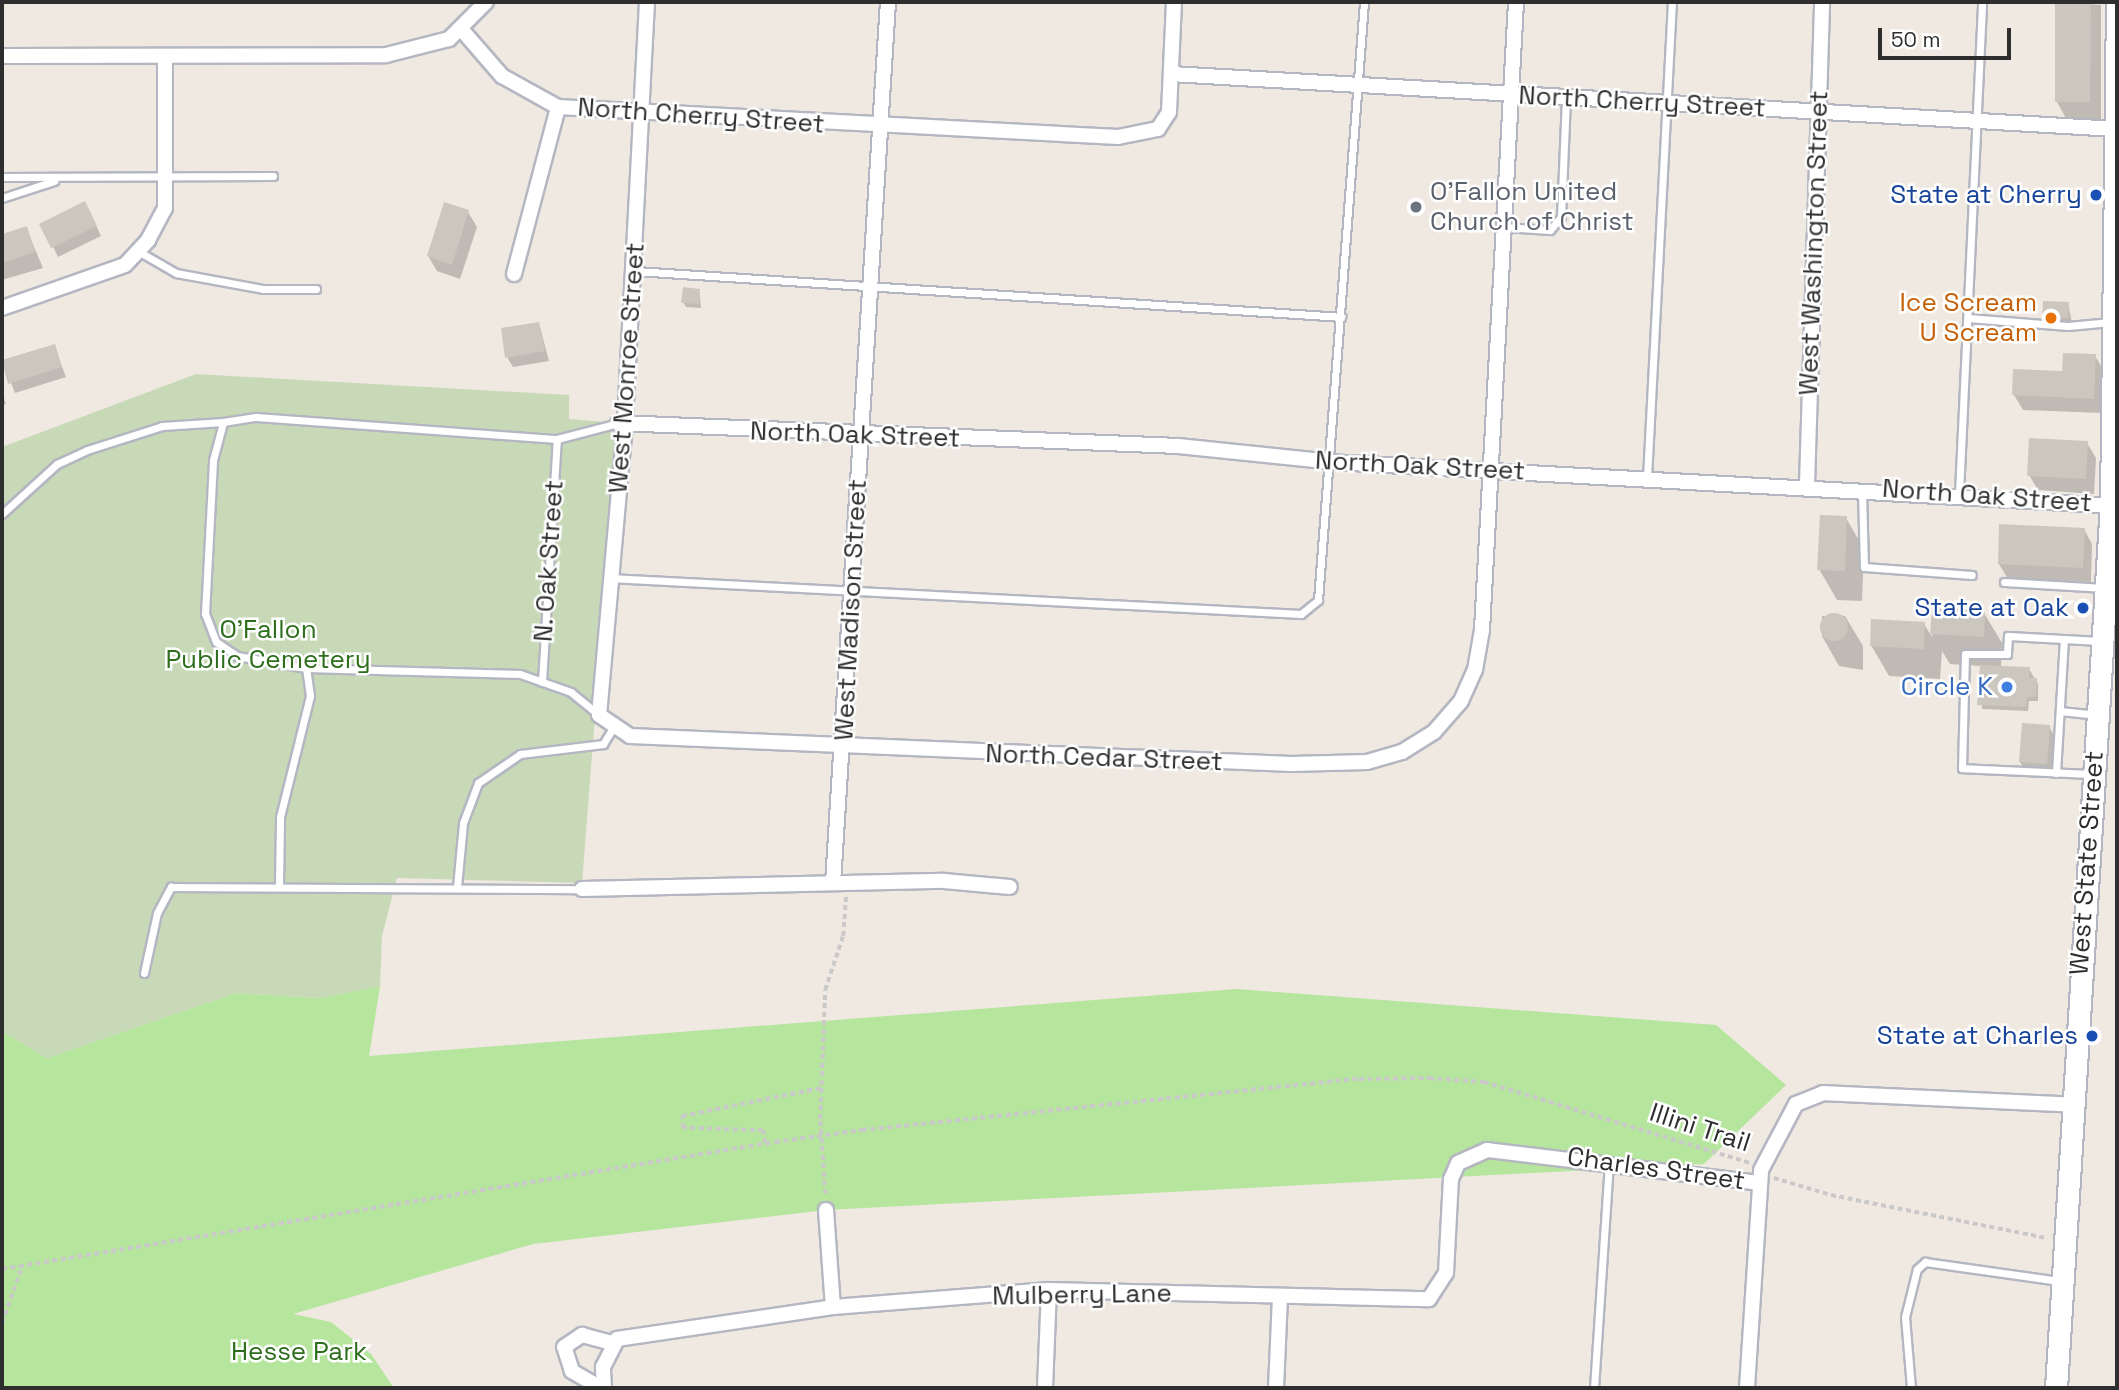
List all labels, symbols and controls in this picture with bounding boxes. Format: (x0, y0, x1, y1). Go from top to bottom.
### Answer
scale bar (1881, 14, 2014, 58)
text: 50 m (1891, 26, 1941, 53)
street label: North Cherry Street (1518, 80, 1766, 124)
street label: West Washington Street (1793, 90, 1835, 396)
street label: North Cherry Street (577, 92, 825, 140)
place label: O'Fallon United Church of Christ (1430, 176, 1634, 238)
place label: State at Cherry (1890, 179, 2082, 211)
marker: State at Cherry (2088, 187, 2104, 203)
marker: O'Fallon United Church of Christ (1408, 199, 1424, 215)
street label: West Monroe Street (603, 242, 651, 494)
place label: Ice Scream U Scream (1900, 287, 2037, 348)
marker: Ice Scream U Scream (2043, 310, 2059, 326)
street label: North Oak Street (749, 416, 961, 454)
street label: North Oak Street (1314, 445, 1526, 487)
street label: North Oak Street (1881, 473, 2093, 519)
street label: West Madison Street (829, 478, 873, 742)
street label: N. Oak Street (528, 479, 570, 643)
place label: State at Oak (1914, 592, 2069, 624)
marker: State at Oak (2075, 600, 2091, 616)
park label: O'Fallon Public Cemetery (165, 614, 371, 676)
place label: Circle K (1901, 671, 1993, 703)
marker: Circle K (1999, 679, 2015, 695)
street label: North Cedar Street (985, 738, 1223, 778)
street label: West State Street (2064, 750, 2110, 976)
place label: State at Charles (1877, 1020, 2078, 1052)
marker: State at Charles (2084, 1028, 2100, 1044)
street label: Illini Trail (1645, 1097, 1755, 1159)
street label: Charles Street (1565, 1141, 1747, 1197)
street label: Mulberry Lane (992, 1278, 1172, 1312)
park label: Hesse Park (231, 1336, 367, 1368)

